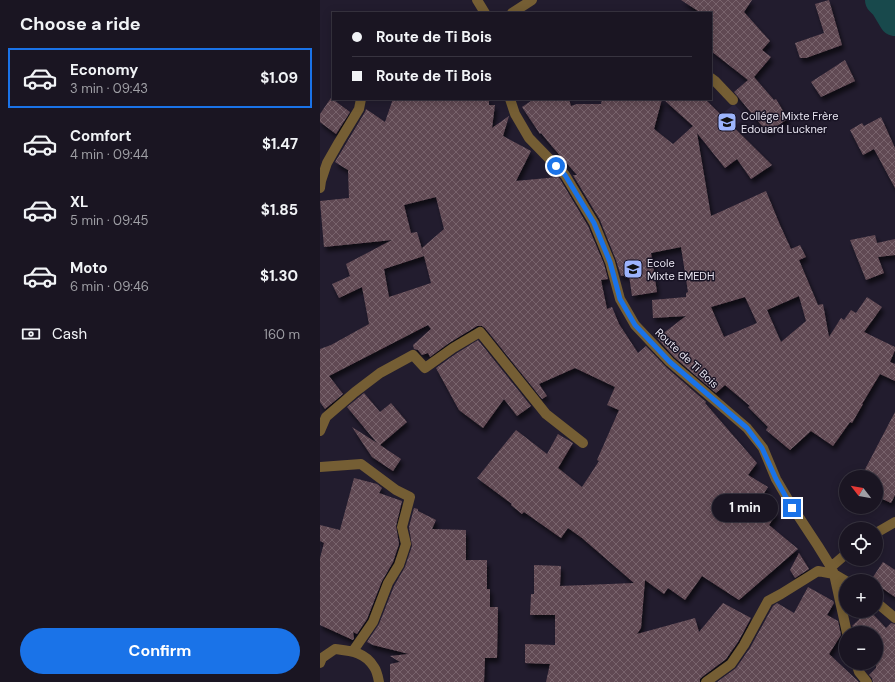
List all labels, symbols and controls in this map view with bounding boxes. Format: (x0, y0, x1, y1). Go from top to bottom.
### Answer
text: Choose a ride (20, 12, 141, 36)
text: Route de Ti Bois (376, 27, 492, 47)
icon: car (22, 60, 58, 96)
text: Economy (70, 60, 138, 80)
text: Route de Ti Bois (376, 66, 492, 86)
text: $1.09 (260, 68, 298, 88)
text: 3 min · 09:43 (70, 80, 148, 97)
place label: Collége Mixte Frère Edouard Luckner (741, 109, 838, 136)
school or university icon: Collége Mixte Frère Edouard Luckner (716, 111, 738, 133)
icon: car (22, 126, 58, 162)
text: Comfort (70, 126, 131, 146)
text: $1.47 (262, 134, 298, 154)
text: 4 min · 09:44 (70, 146, 148, 163)
route start (547, 157, 565, 175)
icon: car (22, 192, 58, 228)
text: XL (70, 192, 88, 212)
text: $1.85 (261, 200, 298, 220)
text: 5 min · 09:45 (70, 212, 149, 229)
place label: Ecole Mixte EMEDH (647, 256, 714, 283)
icon: car (22, 258, 58, 294)
text: Moto (70, 258, 108, 278)
school or university icon: Ecole Mixte EMEDH (622, 258, 644, 280)
text: $1.30 (260, 266, 298, 286)
text: 6 min · 09:46 (70, 278, 149, 295)
icon: cash (20, 323, 42, 345)
text: Cash (52, 324, 87, 344)
street label: Route de Ti Bois (652, 325, 722, 391)
text: 160 m (264, 326, 300, 343)
north arrow (839, 470, 883, 514)
map controls (839, 470, 883, 670)
callout: 1 min (712, 494, 778, 522)
text: 1 min (729, 499, 761, 516)
route end (783, 499, 801, 517)
button: locate (839, 522, 883, 566)
button: + (839, 574, 883, 618)
button: − (839, 626, 883, 670)
button: Confirm (20, 628, 300, 674)

